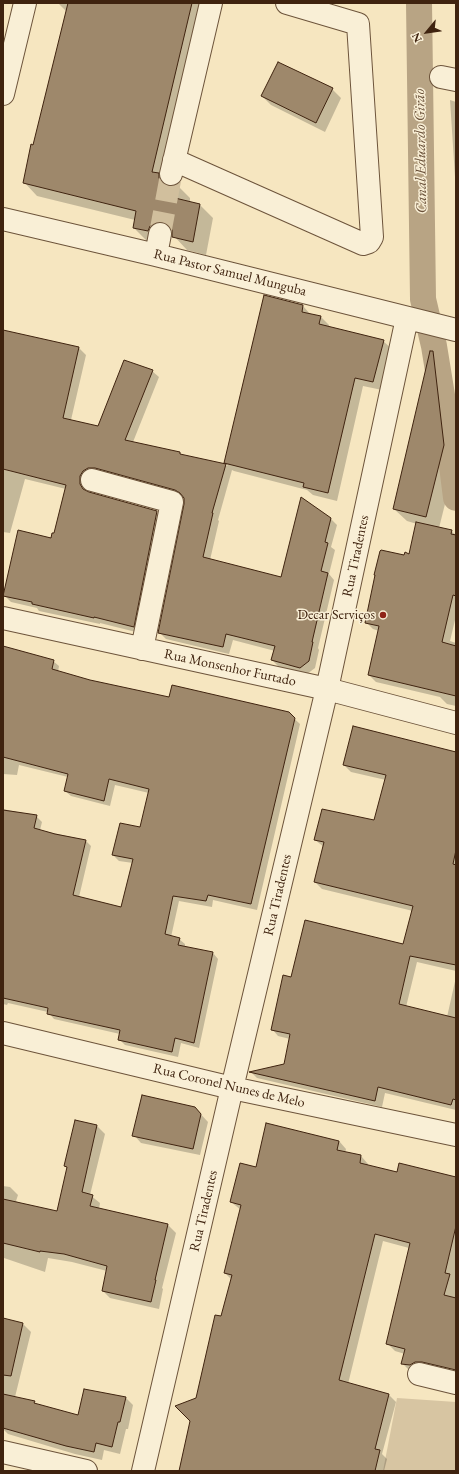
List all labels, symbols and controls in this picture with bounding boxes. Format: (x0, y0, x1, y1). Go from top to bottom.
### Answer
north arrow (407, 12, 447, 52)
text: N (408, 31, 425, 45)
water label: Canal Eduardo Girão (411, 89, 431, 213)
street label: Rua Pastor Samuel Munguba (152, 246, 308, 300)
street label: Rua Tiradentes (339, 514, 373, 598)
place label: Decar Serviços (297, 607, 375, 623)
marker: Decar Serviços (378, 610, 388, 620)
street label: Rua Monsenhor Furtado (162, 646, 298, 690)
street label: Rua Tiradentes (260, 853, 296, 937)
street label: Rua Coronel Nunes de Melo (151, 1060, 307, 1112)
street label: Rua Tiradentes (186, 1169, 222, 1253)

